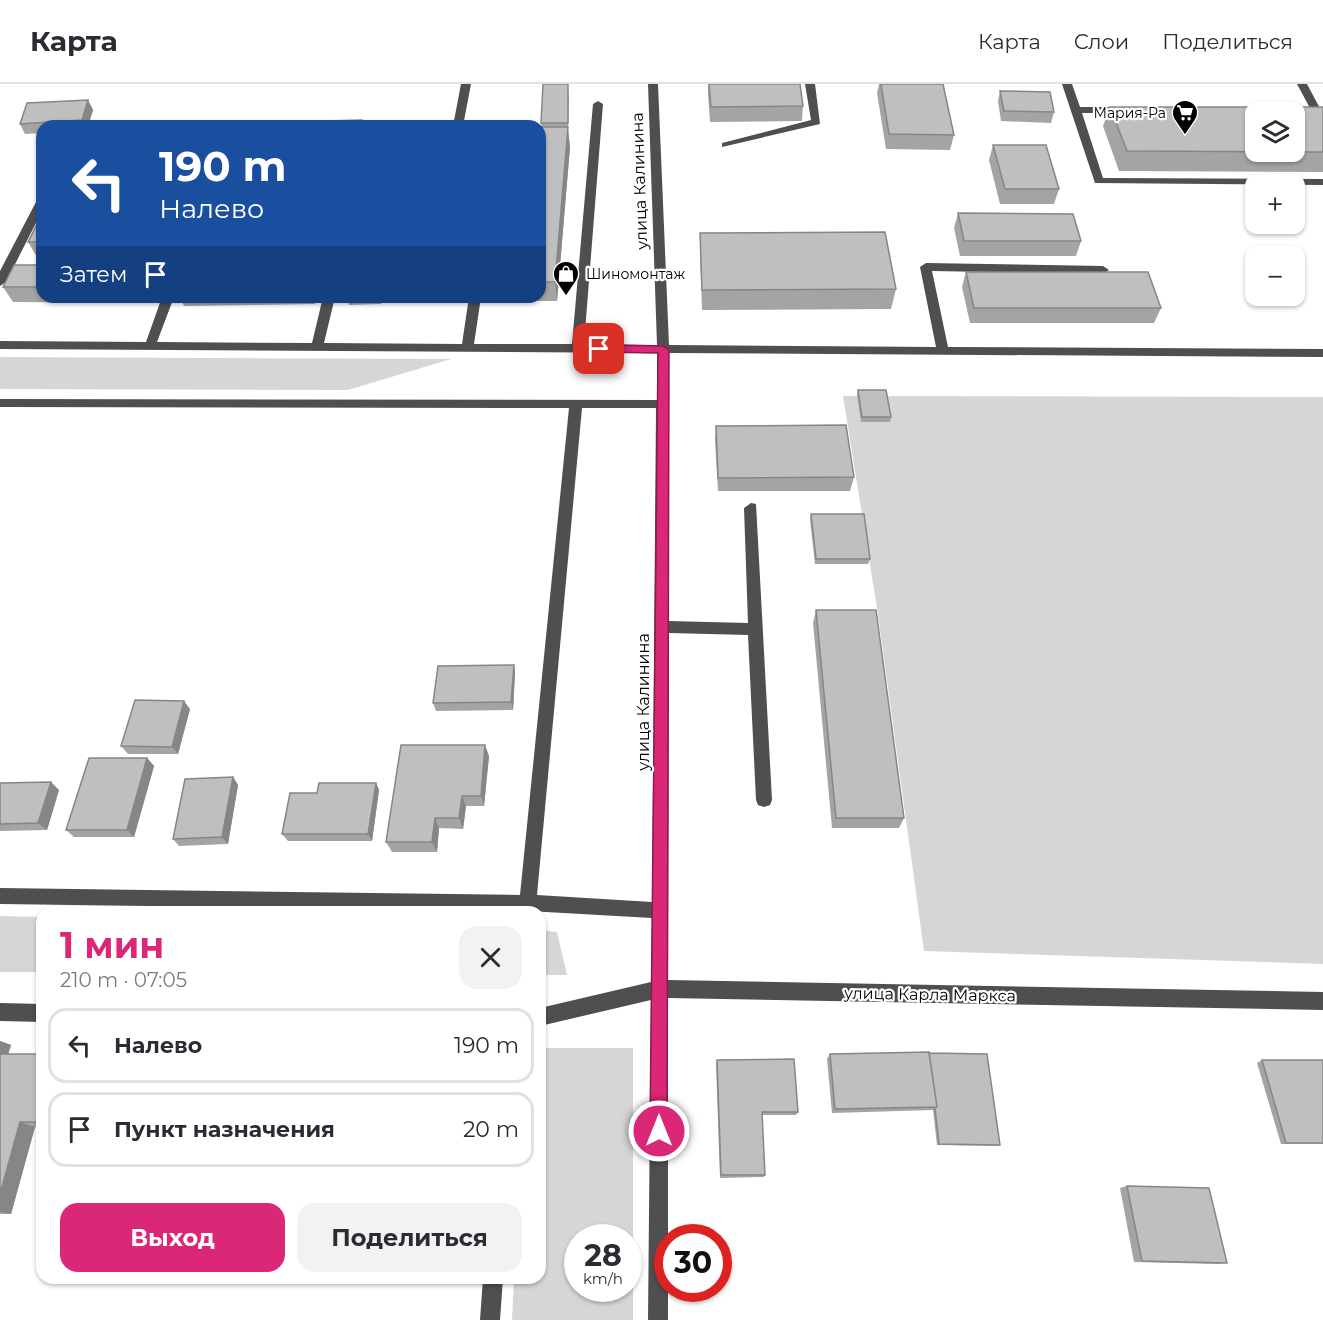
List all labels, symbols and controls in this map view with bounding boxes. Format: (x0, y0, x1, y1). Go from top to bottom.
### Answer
text: Карта (30, 24, 118, 58)
text: Карта (978, 29, 1041, 54)
text: Слои (1074, 29, 1129, 54)
text: Поделиться (1162, 29, 1293, 54)
supermarket icon: Мария-Ра (1170, 98, 1200, 136)
map controls (1245, 102, 1305, 306)
button: layers (1245, 102, 1305, 162)
place label: Мария-Ра (1093, 104, 1166, 122)
street label: улица Калинина (628, 112, 651, 251)
text: 190 m (159, 140, 287, 192)
icon: left (60, 144, 138, 222)
button: + (1245, 174, 1305, 234)
text: Налево (159, 192, 264, 225)
button: − (1245, 246, 1305, 306)
icon: arrive (139, 258, 172, 291)
shop icon: Шиномонтаж (551, 259, 581, 297)
text: Затем (60, 261, 127, 288)
place label: Шиномонтаж (586, 265, 685, 283)
pin (573, 323, 624, 374)
icon: arrive (582, 332, 615, 365)
street label: улица Калинина (634, 633, 653, 772)
text: 1 мин (60, 923, 164, 967)
button: close (459, 926, 522, 989)
text: 210 m · 07:05 (60, 968, 187, 992)
street label: улица Карла Маркса (843, 983, 1016, 1006)
icon: left (63, 1029, 96, 1062)
text: Налево (114, 1032, 202, 1059)
text: 190 m (454, 1032, 519, 1059)
position arrow (627, 1099, 691, 1163)
icon: arrive (63, 1113, 96, 1146)
text: Пункт назначения (114, 1116, 335, 1143)
text: 20 m (463, 1116, 519, 1143)
button: Выход (60, 1203, 285, 1272)
button: Поделиться (297, 1203, 522, 1272)
speed limit sign: 30 (654, 1224, 732, 1302)
text: 28 (584, 1237, 622, 1274)
text: km/h (583, 1269, 623, 1288)

